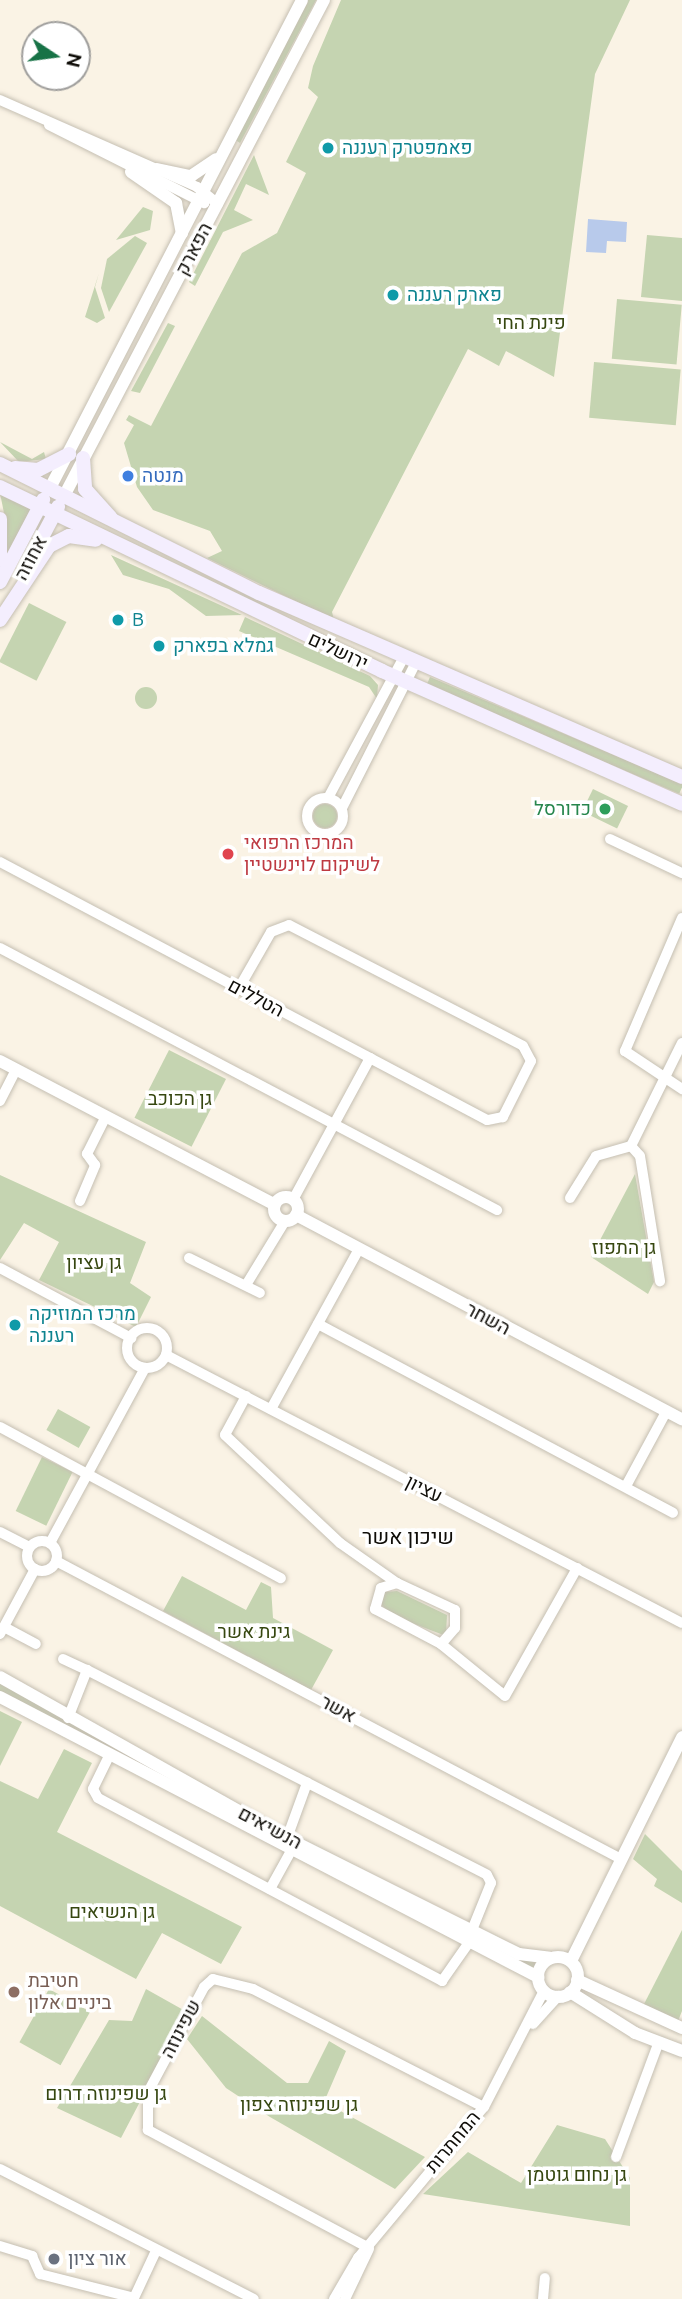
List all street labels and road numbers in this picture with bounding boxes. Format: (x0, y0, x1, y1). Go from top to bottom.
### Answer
street label: הפארק (171, 219, 217, 279)
street label: אחוזה (10, 532, 52, 584)
street label: ירושלים (304, 627, 372, 675)
street label: הטללים (224, 974, 288, 1022)
street label: השחר (462, 1298, 514, 1340)
street label: עציון (402, 1470, 446, 1508)
street label: אשר (316, 1690, 360, 1728)
street label: הנשיאים (234, 1802, 306, 1854)
street label: שפינוזה (156, 1996, 206, 2062)
street label: המחתרות (421, 2107, 485, 2177)

